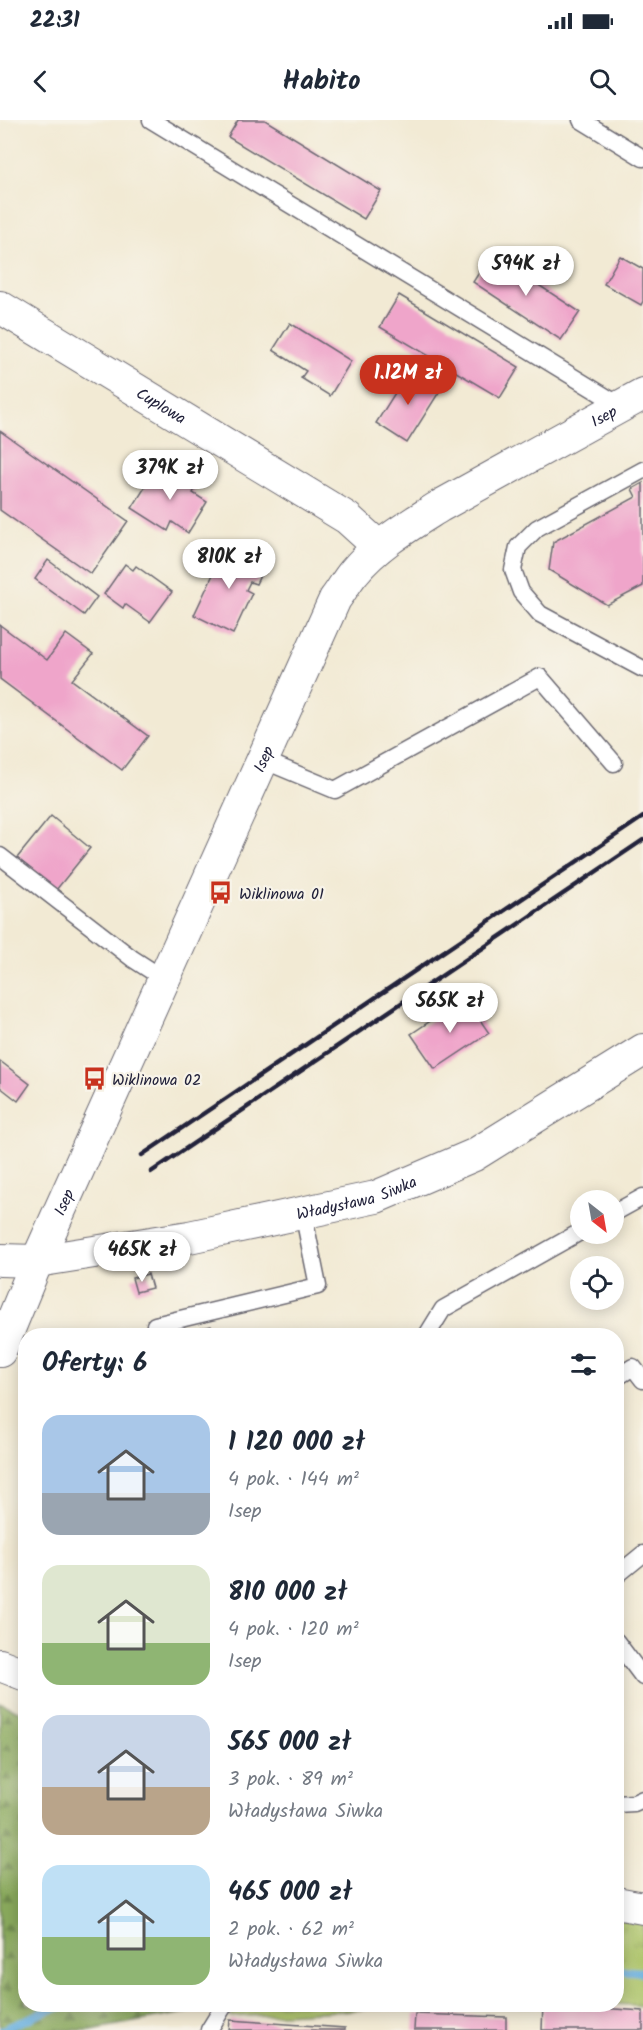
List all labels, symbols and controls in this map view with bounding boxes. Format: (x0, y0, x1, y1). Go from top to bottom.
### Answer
text: 22:31 (30, 4, 80, 39)
text: Habito (282, 60, 361, 103)
icon: back (24, 65, 57, 98)
icon: search (586, 65, 619, 98)
pin: 594K zł (471, 246, 581, 297)
text: 594K zł (492, 249, 560, 281)
pin: 1.12M zł (346, 355, 470, 406)
text: 1.12M zł (374, 358, 442, 390)
street label: Cuplowa (131, 382, 190, 431)
street label: Isep (587, 400, 622, 434)
pin: 379K zł (115, 450, 225, 501)
text: 379K zł (136, 453, 204, 485)
pin: 810K zł (174, 539, 284, 590)
text: 810K zł (196, 542, 262, 574)
street label: Isep (248, 742, 281, 777)
bus stop icon: Wiklinowa 01 (208, 880, 234, 906)
place label: Wiklinowa 01 (239, 882, 324, 907)
pin: 565K zł (395, 983, 505, 1034)
text: 565K zł (416, 986, 484, 1018)
bus stop icon: Wiklinowa 02 (81, 1066, 107, 1092)
place label: Wiklinowa 02 (112, 1068, 201, 1093)
street label: Władysława Siwka (294, 1170, 421, 1228)
street label: Isep (48, 1185, 82, 1220)
north arrow (570, 1190, 624, 1244)
map controls (570, 1190, 624, 1310)
pin: 465K zł (87, 1232, 197, 1283)
text: 465K zł (108, 1235, 176, 1267)
button: locate (570, 1256, 624, 1310)
text: Oferty: 6 (42, 1343, 147, 1385)
icon: filters (567, 1348, 600, 1381)
text: 1 120 000 zł (228, 1422, 365, 1464)
icon: home (90, 1439, 162, 1511)
text: 4 pok. · 144 m² (228, 1464, 359, 1496)
text: Isep (228, 1496, 261, 1528)
text: 810 000 zł (228, 1572, 347, 1614)
icon: home (90, 1589, 162, 1661)
text: 4 pok. · 120 m² (228, 1614, 359, 1646)
text: Isep (228, 1646, 261, 1678)
text: 565 000 zł (228, 1722, 351, 1764)
icon: home (90, 1739, 162, 1811)
text: 3 pok. · 89 m² (228, 1764, 353, 1796)
text: Władysława Siwka (228, 1796, 383, 1828)
text: 465 000 zł (228, 1872, 352, 1914)
icon: home (90, 1889, 162, 1961)
text: 2 pok. · 62 m² (228, 1914, 354, 1946)
text: Władysława Siwka (228, 1946, 383, 1978)

